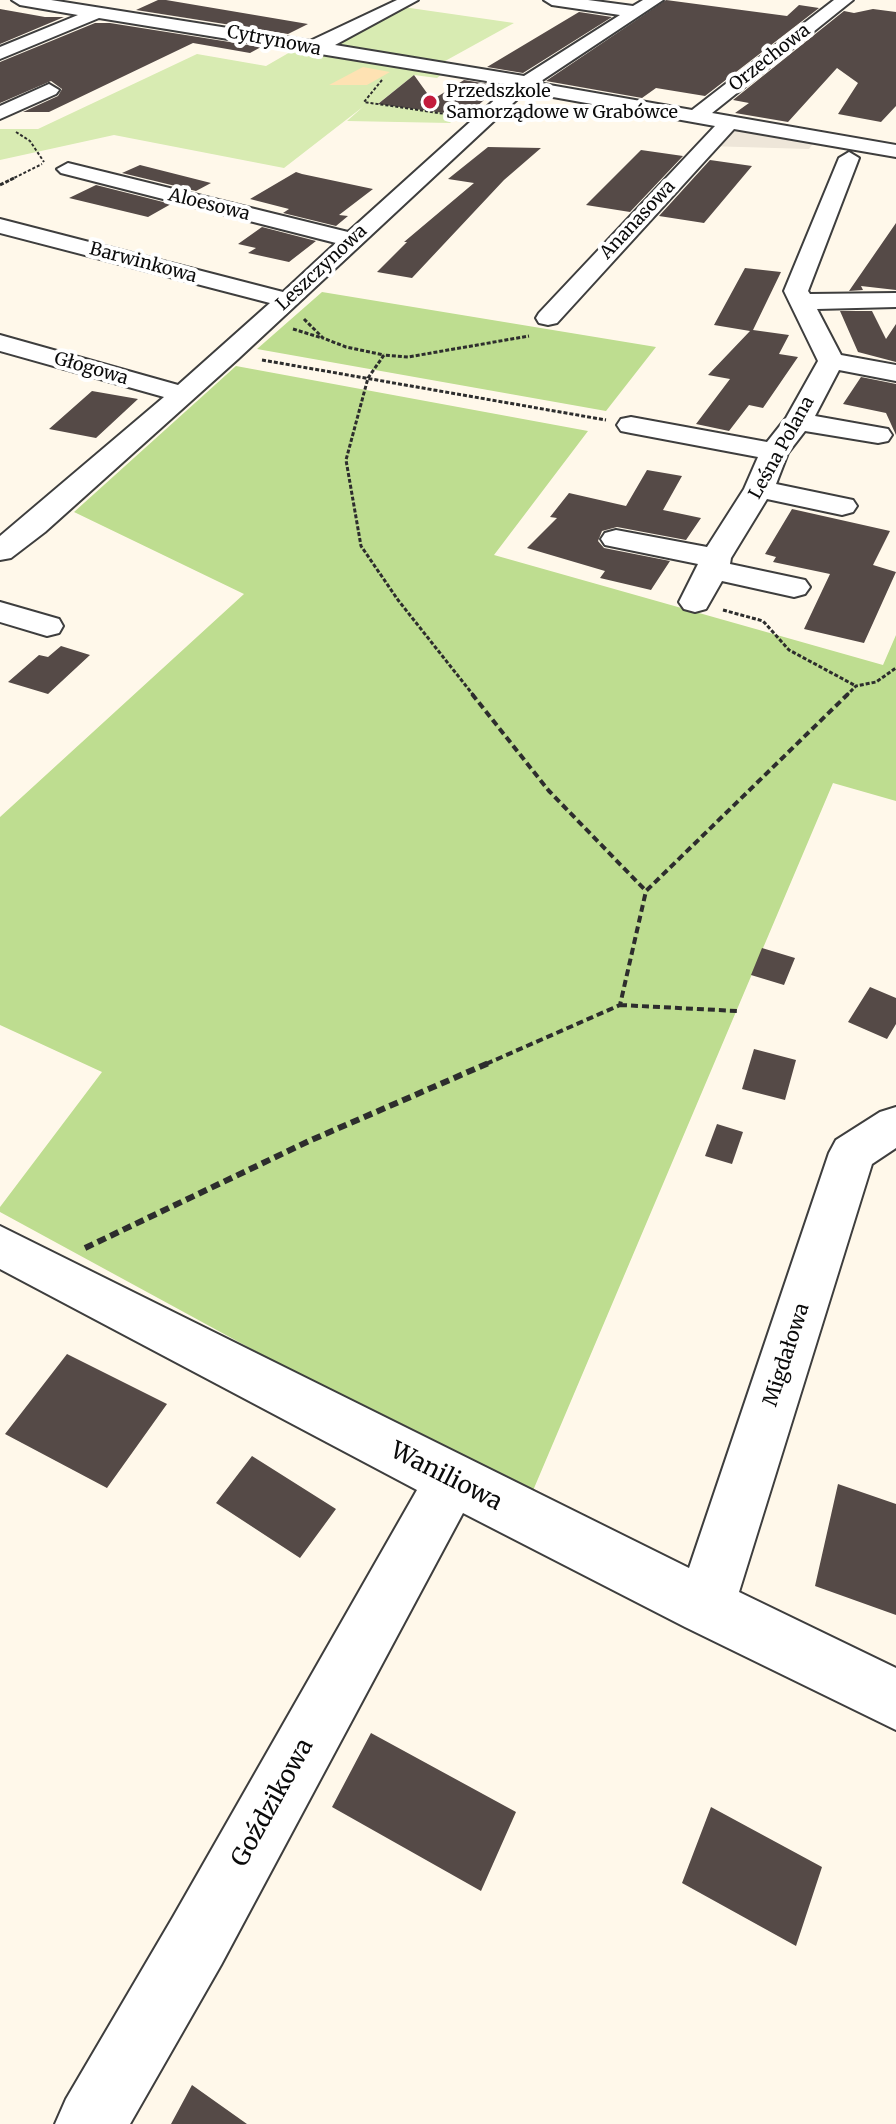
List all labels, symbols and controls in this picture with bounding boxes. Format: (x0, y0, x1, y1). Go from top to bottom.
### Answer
street label: Orzechowa (725, 20, 815, 96)
street label: Cytrynowa (225, 21, 323, 61)
place label: Przedszkole Samorządowe w Grabówce (446, 81, 678, 124)
marker: Przedszkole Samorządowe w Grabówce (421, 93, 439, 111)
street label: Ananasowa (596, 176, 680, 264)
street label: Aloesowa (166, 184, 252, 226)
street label: Leszczynowa (272, 221, 372, 315)
street label: Barwinkowa (87, 238, 199, 288)
street label: Głogowa (52, 348, 130, 390)
street label: Leśna Polana (745, 393, 819, 503)
street label: Migdałowa (759, 1300, 815, 1410)
street label: Waniliowa (385, 1437, 507, 1517)
street label: Goździkowa (226, 1734, 320, 1872)

